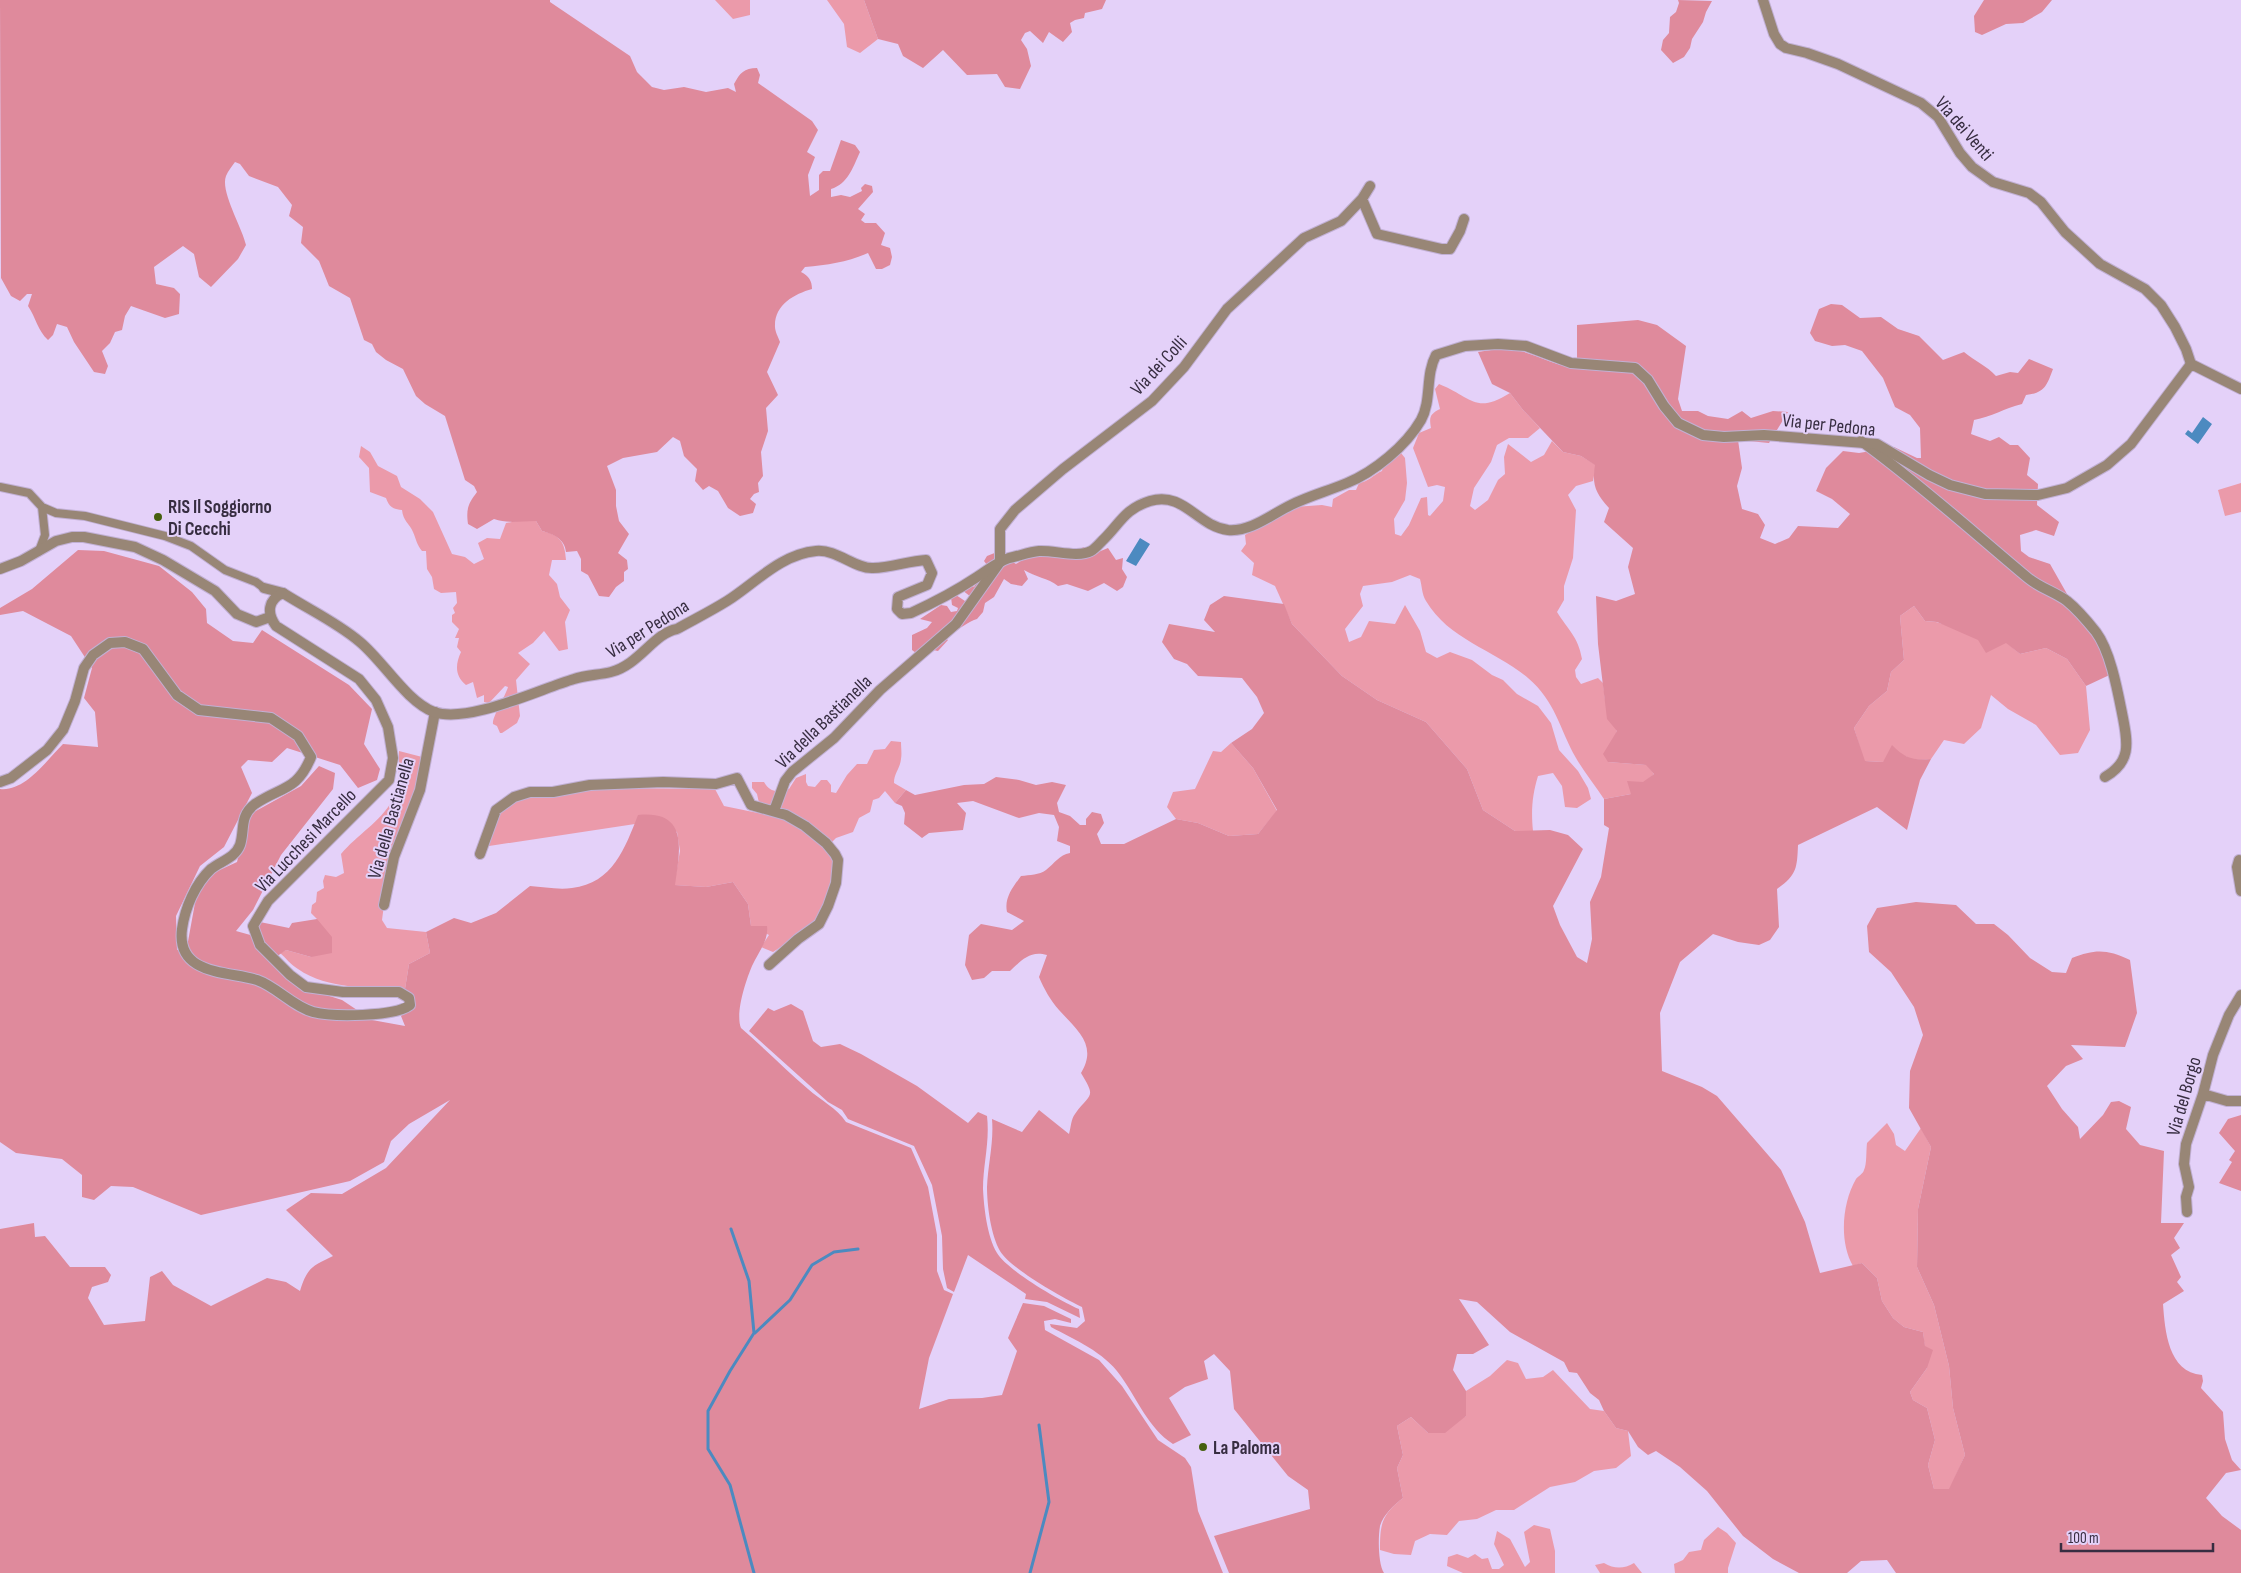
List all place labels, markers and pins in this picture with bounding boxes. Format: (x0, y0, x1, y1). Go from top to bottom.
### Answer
place label: RIS Il Soggiorno Di Cecchi (168, 496, 272, 541)
marker: RIS Il Soggiorno Di Cecchi (152, 511, 164, 523)
place label: La Paloma (1213, 1437, 1280, 1460)
marker: La Paloma (1197, 1441, 1209, 1453)

